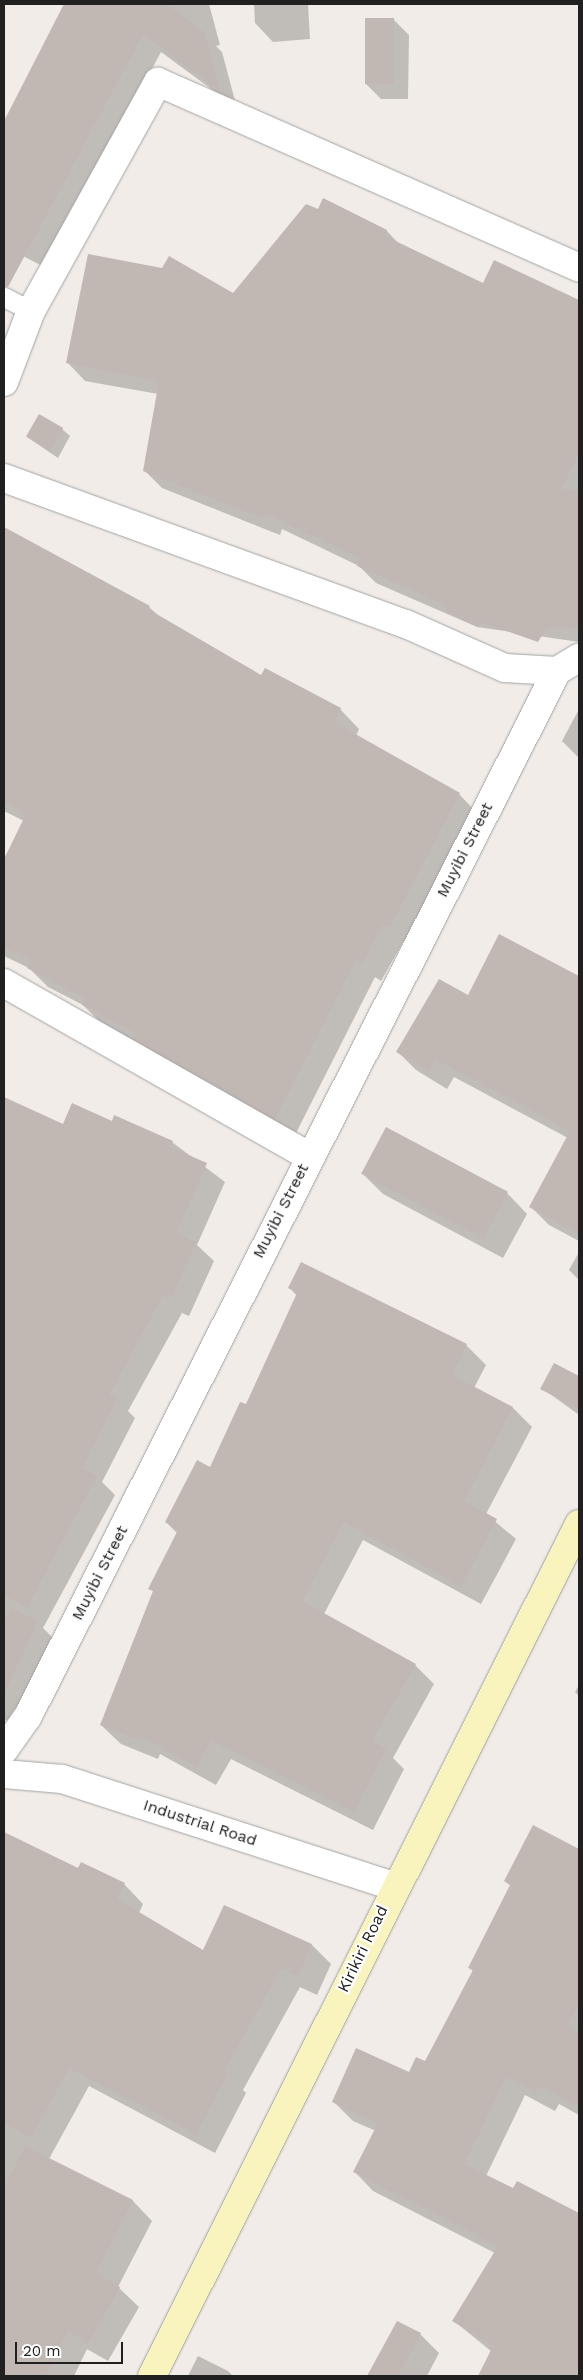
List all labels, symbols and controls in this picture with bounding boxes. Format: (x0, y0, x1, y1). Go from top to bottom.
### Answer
street label: Muyibi Street (433, 799, 497, 901)
street label: Muyibi Street (249, 1160, 313, 1262)
street label: Muyibi Street (68, 1522, 132, 1624)
street label: Industrial Road (141, 1796, 259, 1850)
street label: Kirikiri Road (334, 1902, 392, 1996)
scale bar (18, 2332, 125, 2364)
text: 20 m (23, 2342, 61, 2360)

